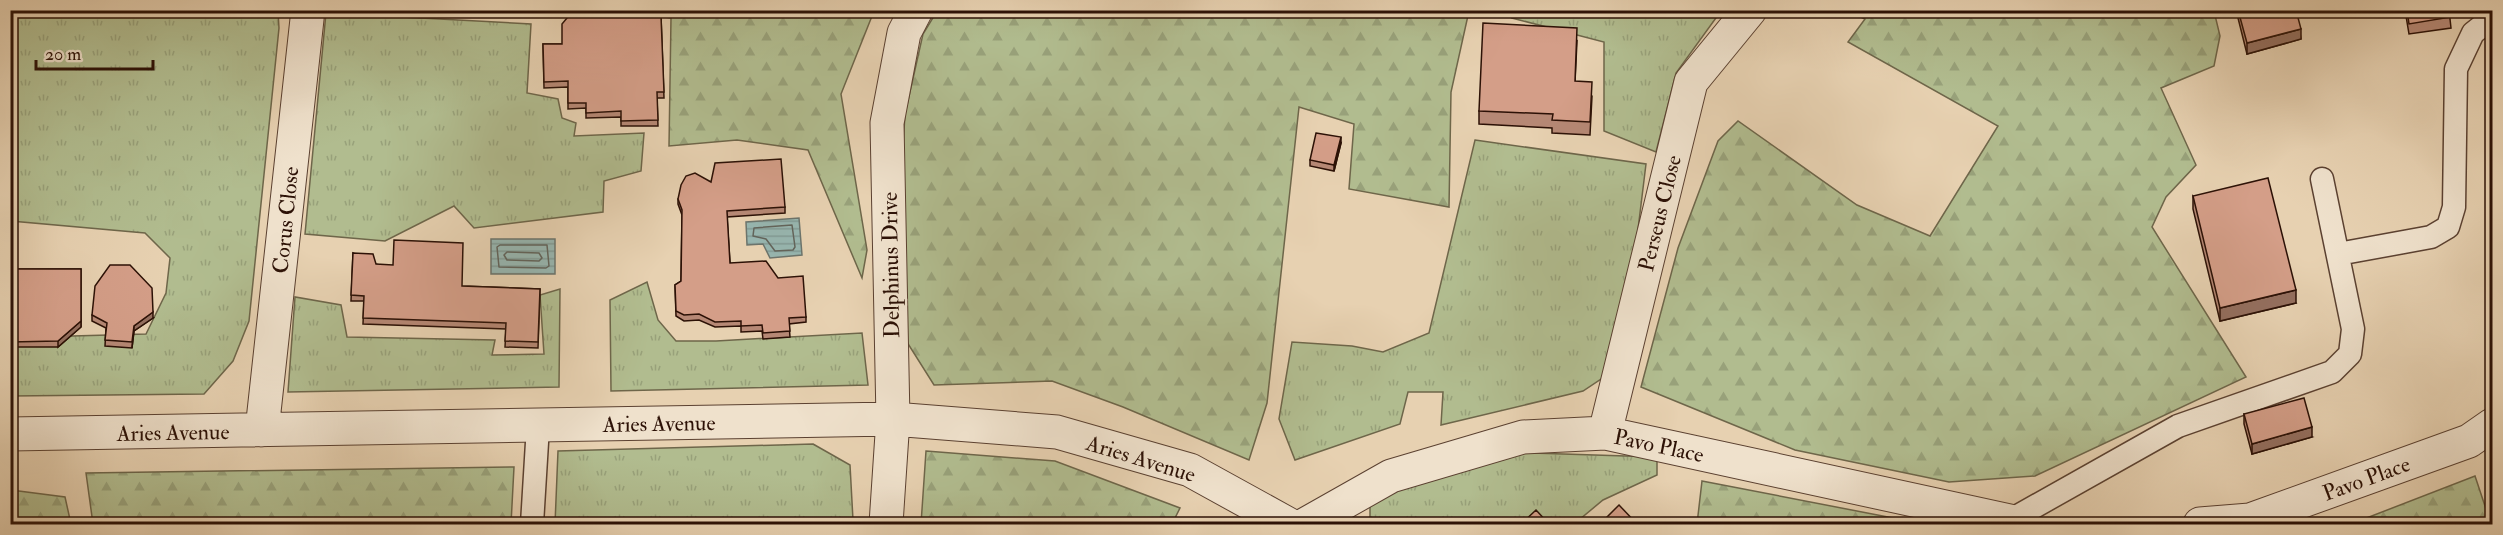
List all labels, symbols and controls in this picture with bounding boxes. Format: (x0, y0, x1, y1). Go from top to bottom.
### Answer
scale bar (36, 33, 153, 71)
text: 20 m (45, 43, 81, 66)
street label: Perseus Close (1632, 152, 1688, 274)
street label: Corus Close (266, 165, 306, 275)
street label: Delphinus Drive (876, 192, 907, 338)
street label: Aries Avenue (601, 409, 716, 439)
street label: Aries Avenue (115, 418, 230, 448)
street label: Pavo Place (1611, 423, 1706, 469)
street label: Aries Avenue (1082, 429, 1199, 489)
street label: Pavo Place (2319, 450, 2414, 508)

